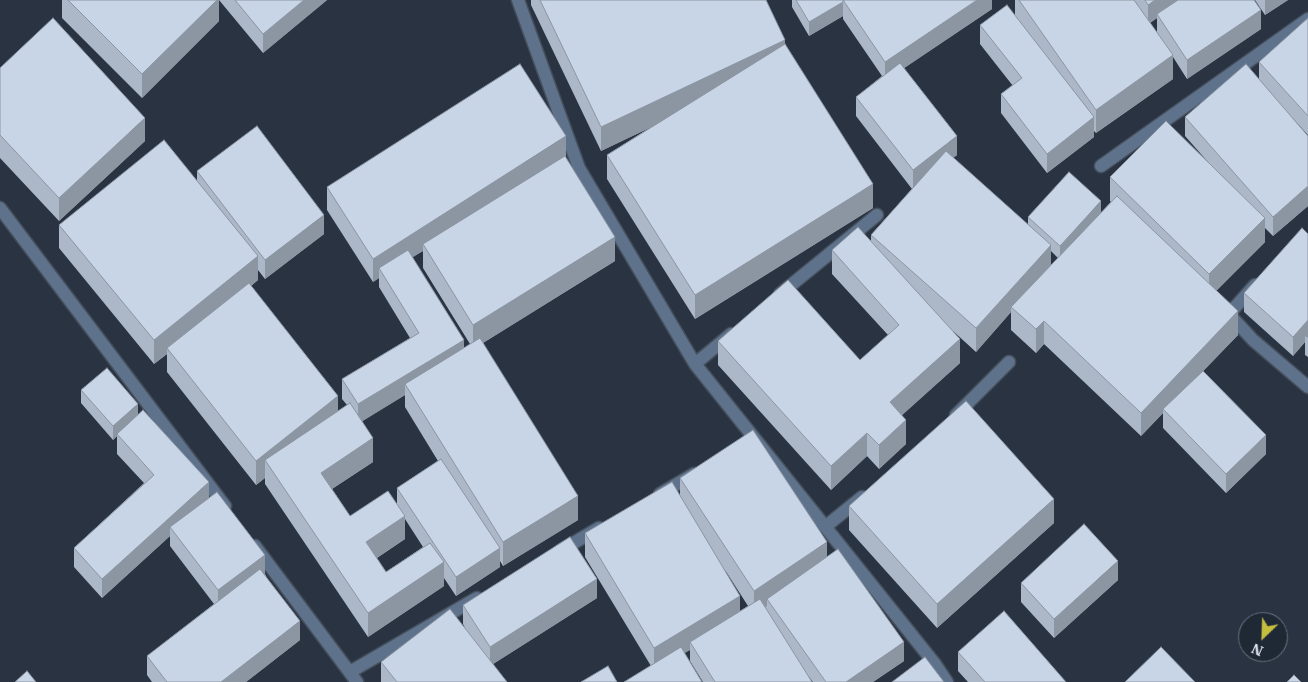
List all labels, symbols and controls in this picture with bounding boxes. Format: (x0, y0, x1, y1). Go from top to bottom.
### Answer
north arrow (1238, 612, 1288, 662)
text: N (1249, 639, 1266, 660)

